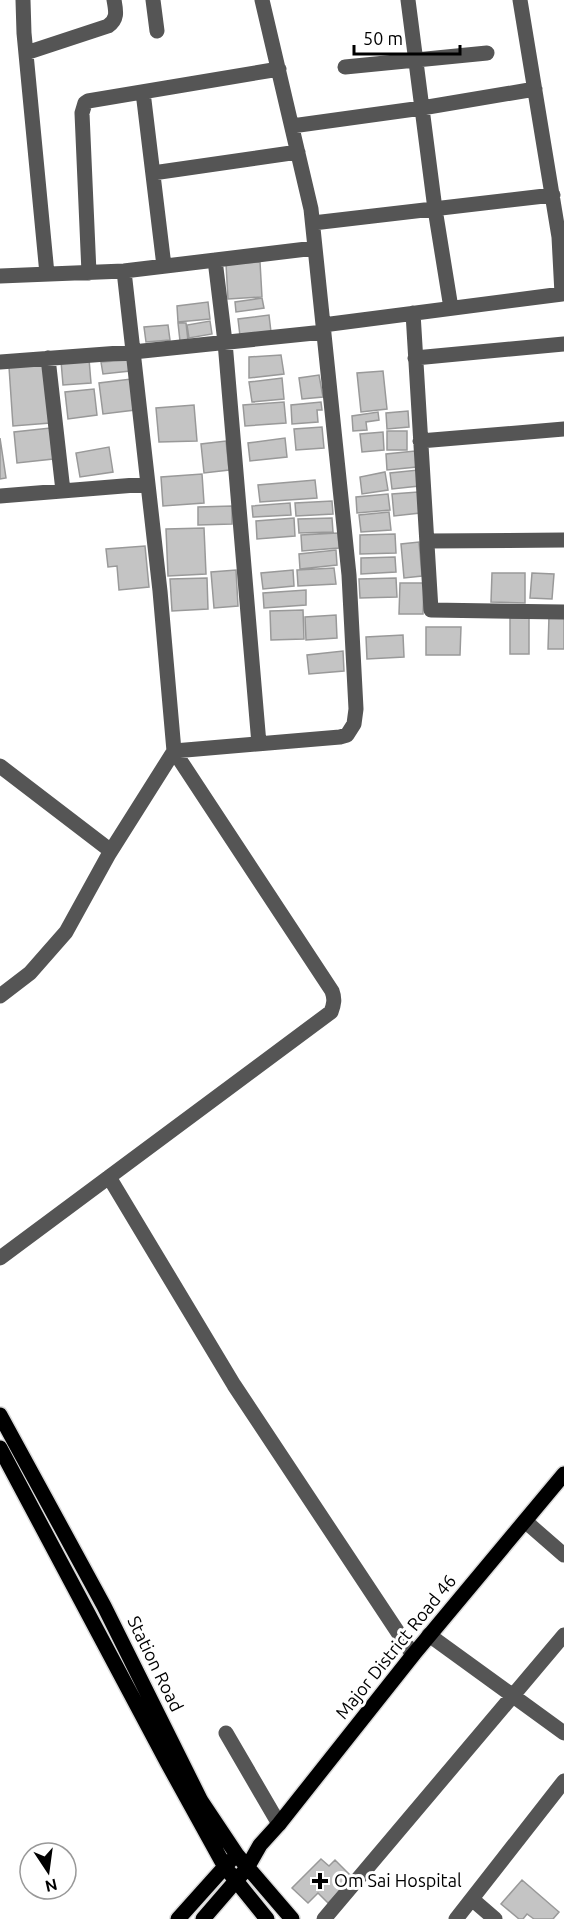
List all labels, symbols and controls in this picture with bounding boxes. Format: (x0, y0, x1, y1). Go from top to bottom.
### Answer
scale bar (354, 18, 460, 56)
text: 50 m (363, 28, 403, 48)
street label: Major District Road 46 (331, 1570, 459, 1722)
street label: Station Road (124, 1613, 188, 1715)
north arrow (18, 1841, 78, 1901)
place label: Om Sai Hospital (334, 1870, 462, 1890)
marker: Om Sai Hospital (311, 1872, 329, 1890)
text: N (44, 1876, 59, 1896)

